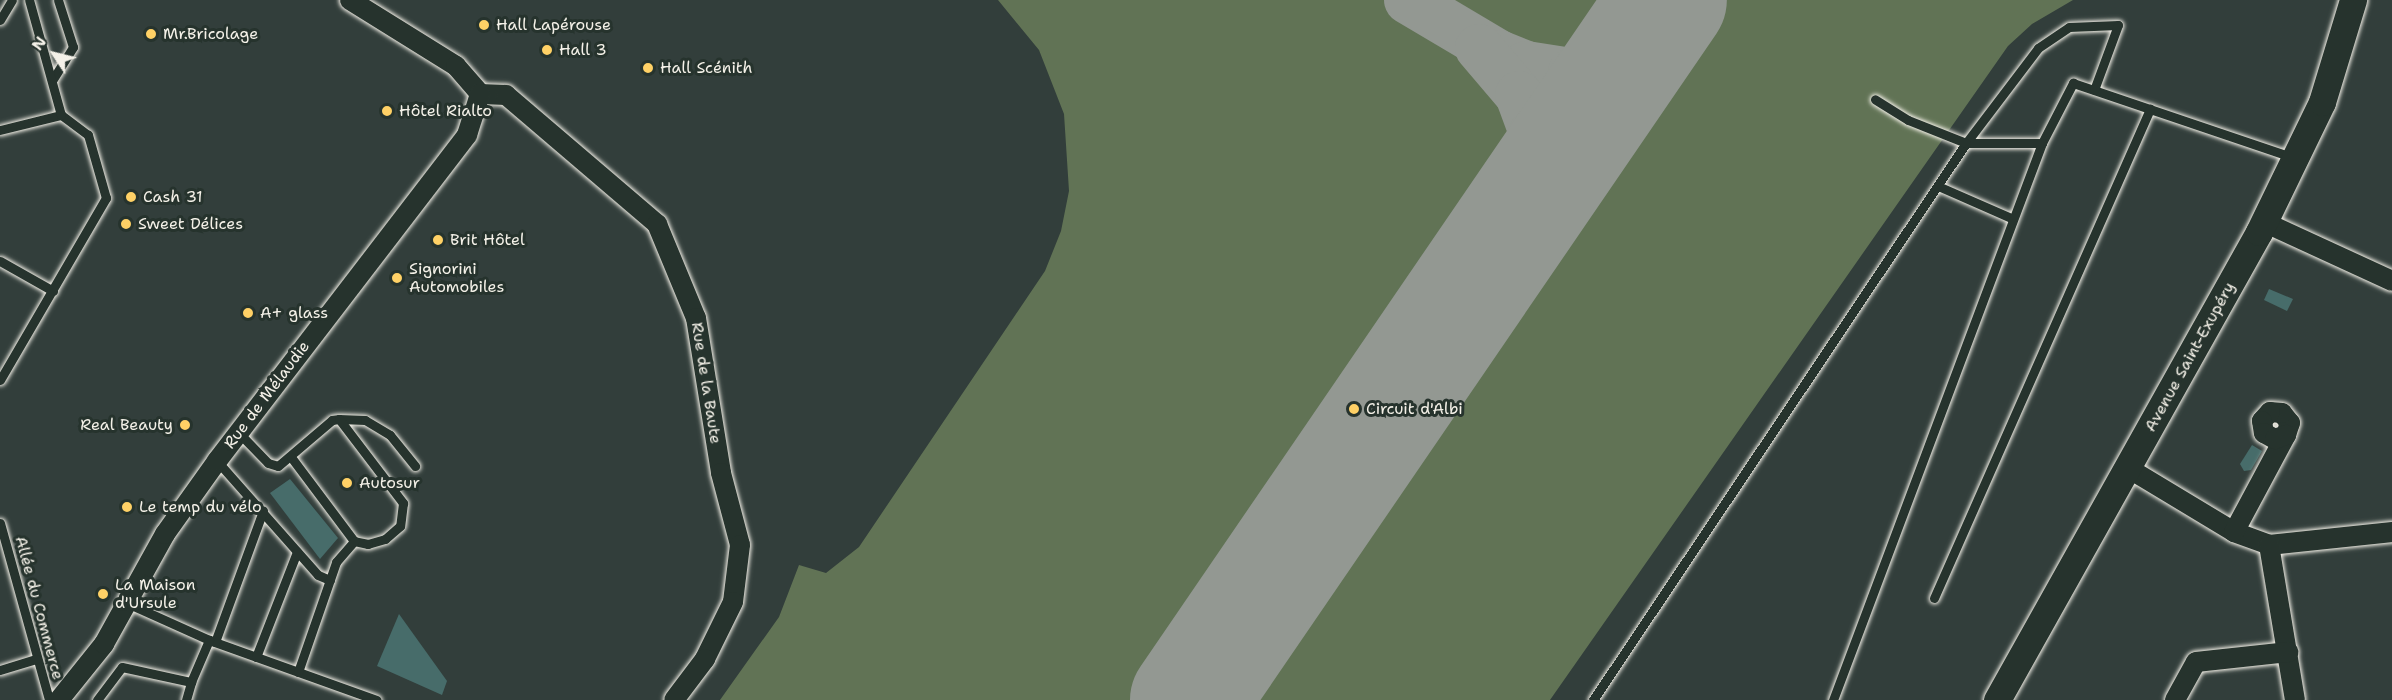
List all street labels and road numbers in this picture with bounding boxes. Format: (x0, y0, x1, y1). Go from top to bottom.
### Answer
street label: Avenue Saint-Exupéry (2141, 279, 2239, 435)
street label: Rue de la Baute (687, 321, 725, 445)
street label: Rue de Mélaudie (220, 337, 314, 453)
street label: Allée du Commerce (11, 534, 67, 682)

